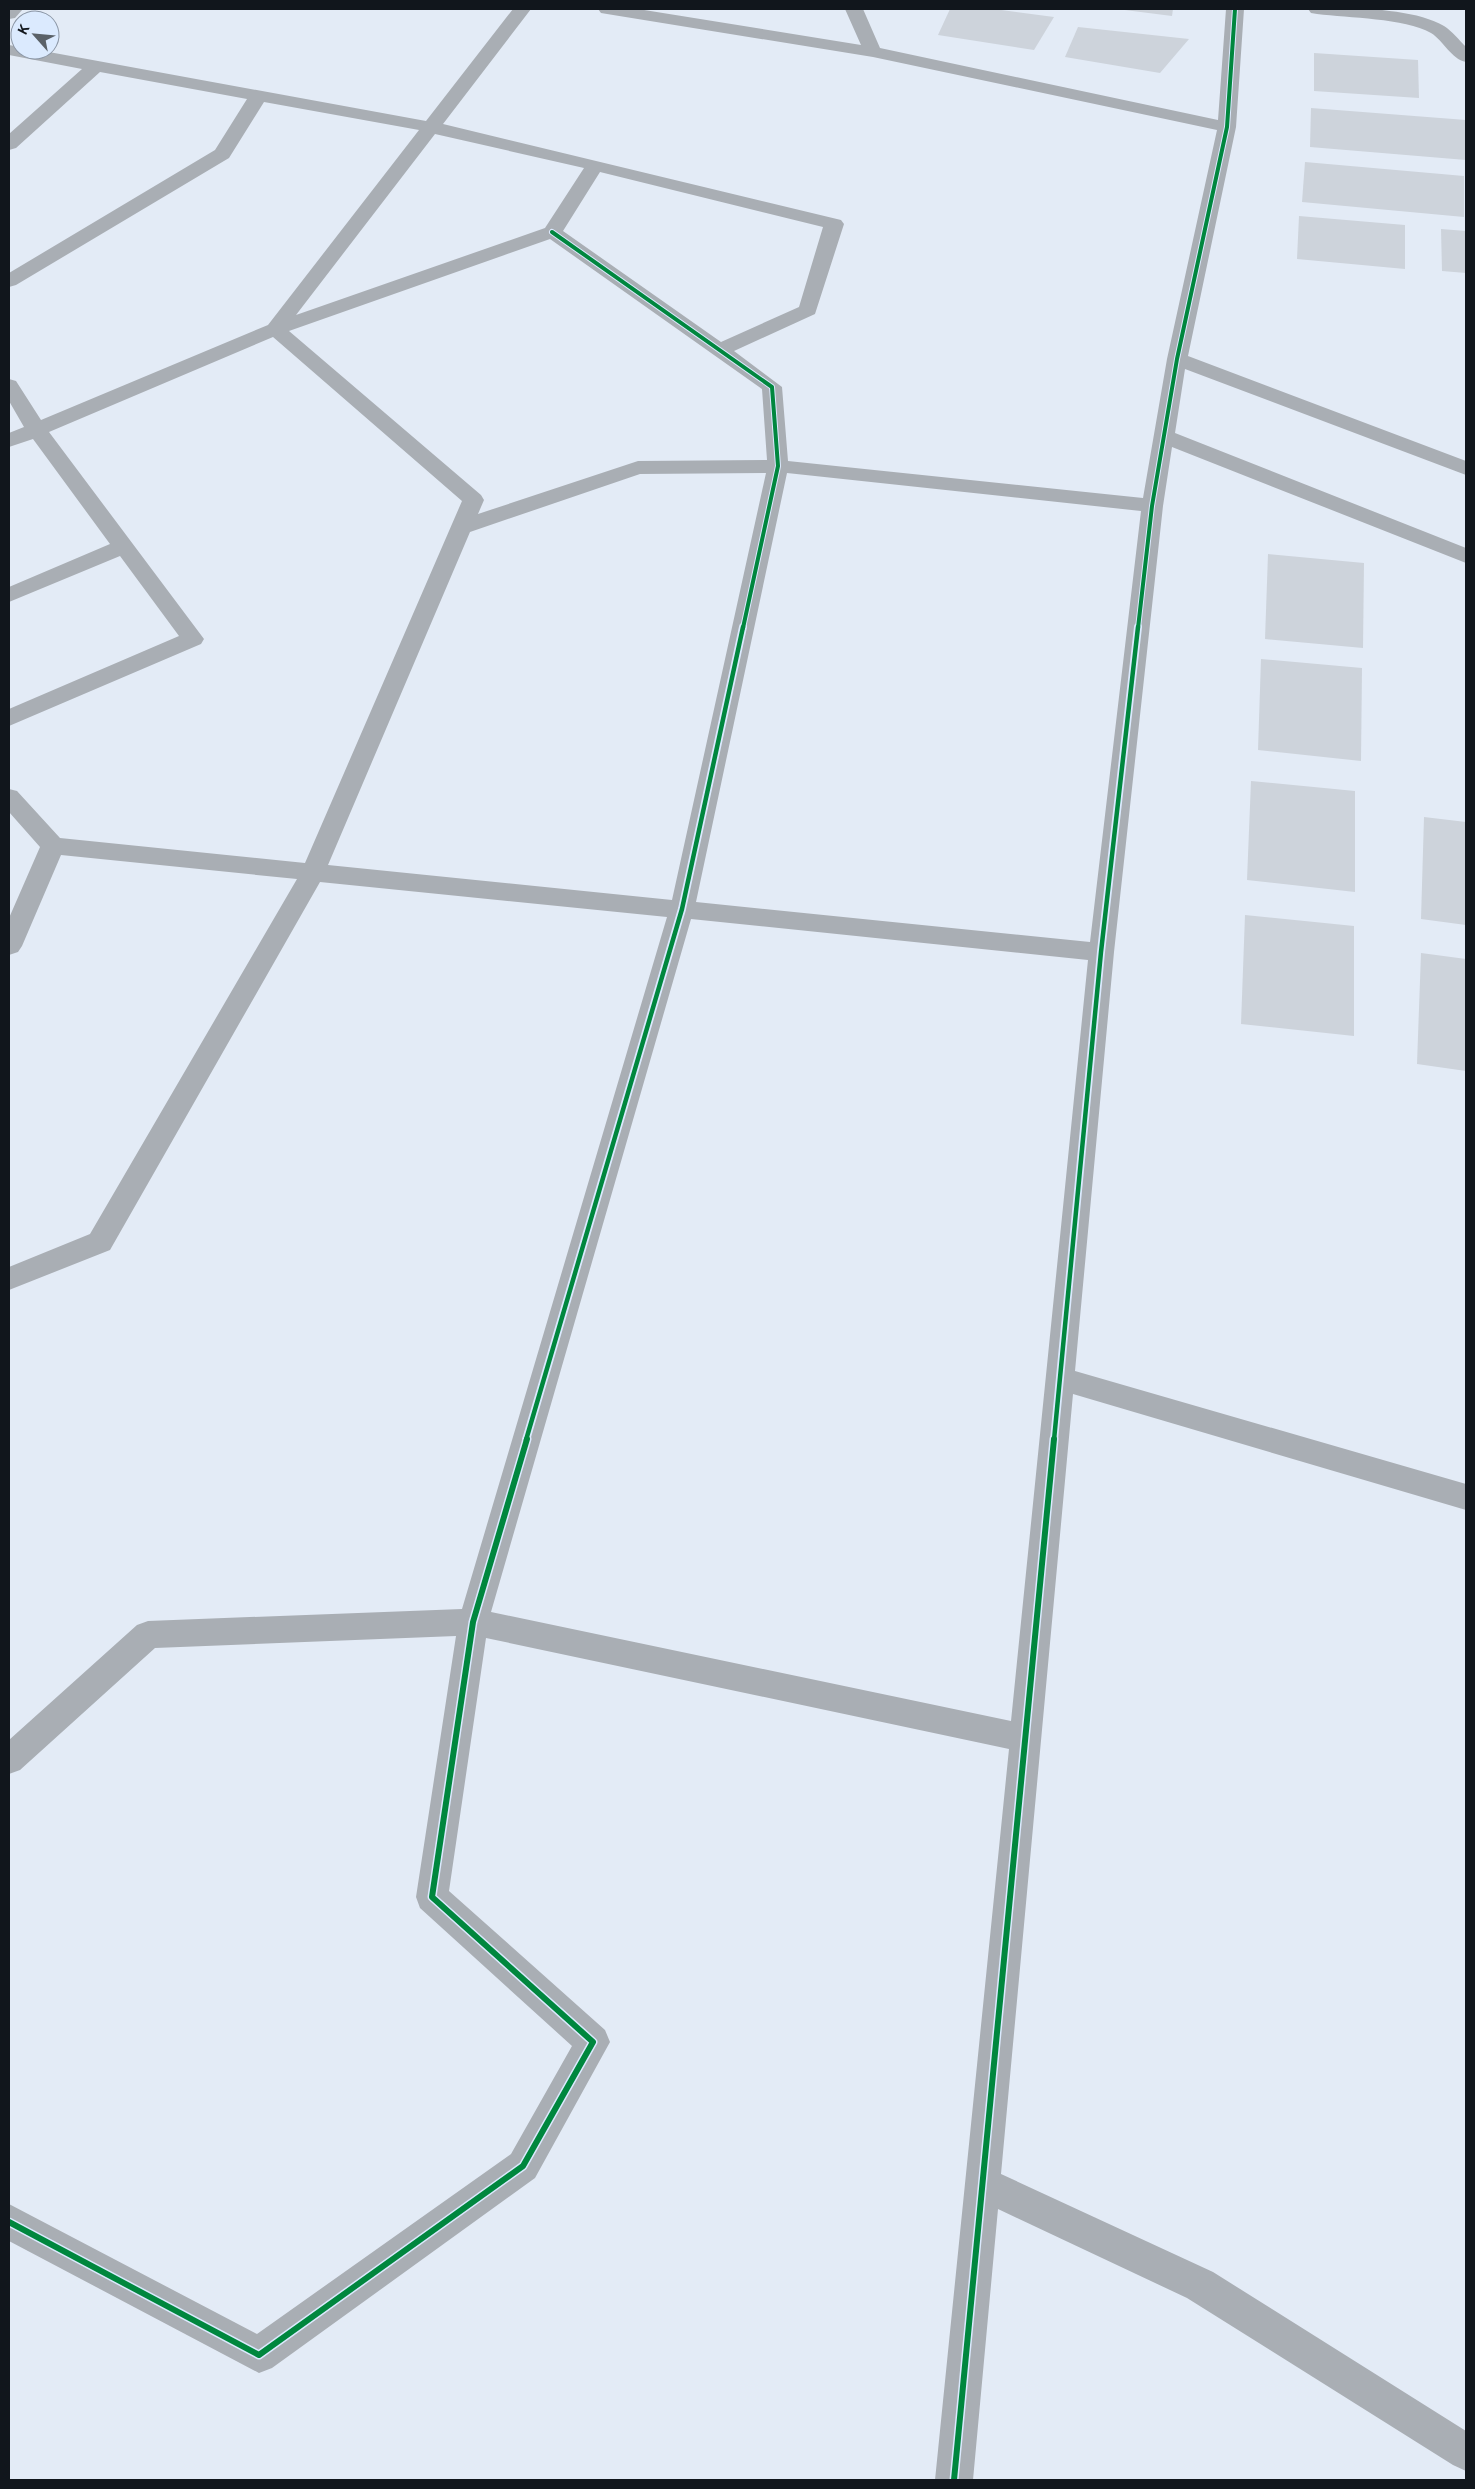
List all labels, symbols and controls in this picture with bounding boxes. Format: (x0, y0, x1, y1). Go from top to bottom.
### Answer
north arrow (10, 10, 60, 60)
text: K (13, 21, 34, 37)

